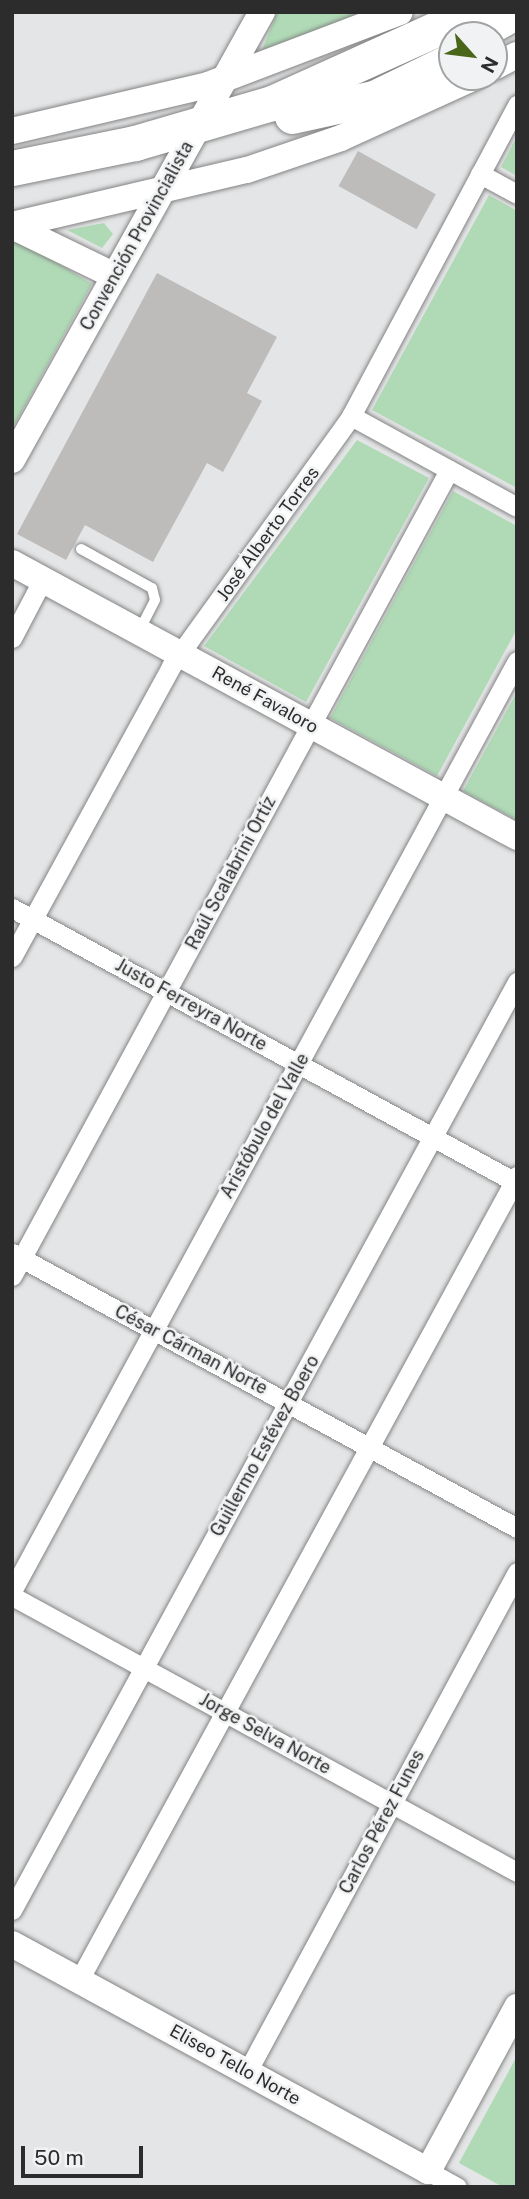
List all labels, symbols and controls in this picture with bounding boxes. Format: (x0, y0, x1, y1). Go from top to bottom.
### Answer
north arrow (438, 21, 508, 91)
text: N (477, 53, 503, 77)
street label: Convención Provincialista (76, 138, 198, 334)
street label: José Alberto Torres (212, 463, 324, 605)
street label: René Favaloro (208, 662, 322, 738)
street label: Raúl Scalabrini Ortíz (181, 793, 281, 953)
street label: Justo Ferreyra Norte (111, 954, 271, 1056)
street label: Aristóbulo del Valle (216, 1049, 314, 1203)
street label: César Cárman Norte (111, 1301, 271, 1399)
street label: Guillermo Estévez Boero (206, 1352, 324, 1540)
street label: Jorge Selva Norte (195, 1689, 335, 1779)
street label: Carlos Pérez Funes (335, 1746, 429, 1898)
street label: Eliseo Tello Norte (166, 2020, 304, 2110)
scale bar (24, 2132, 147, 2176)
text: 50 m (34, 2145, 84, 2170)

